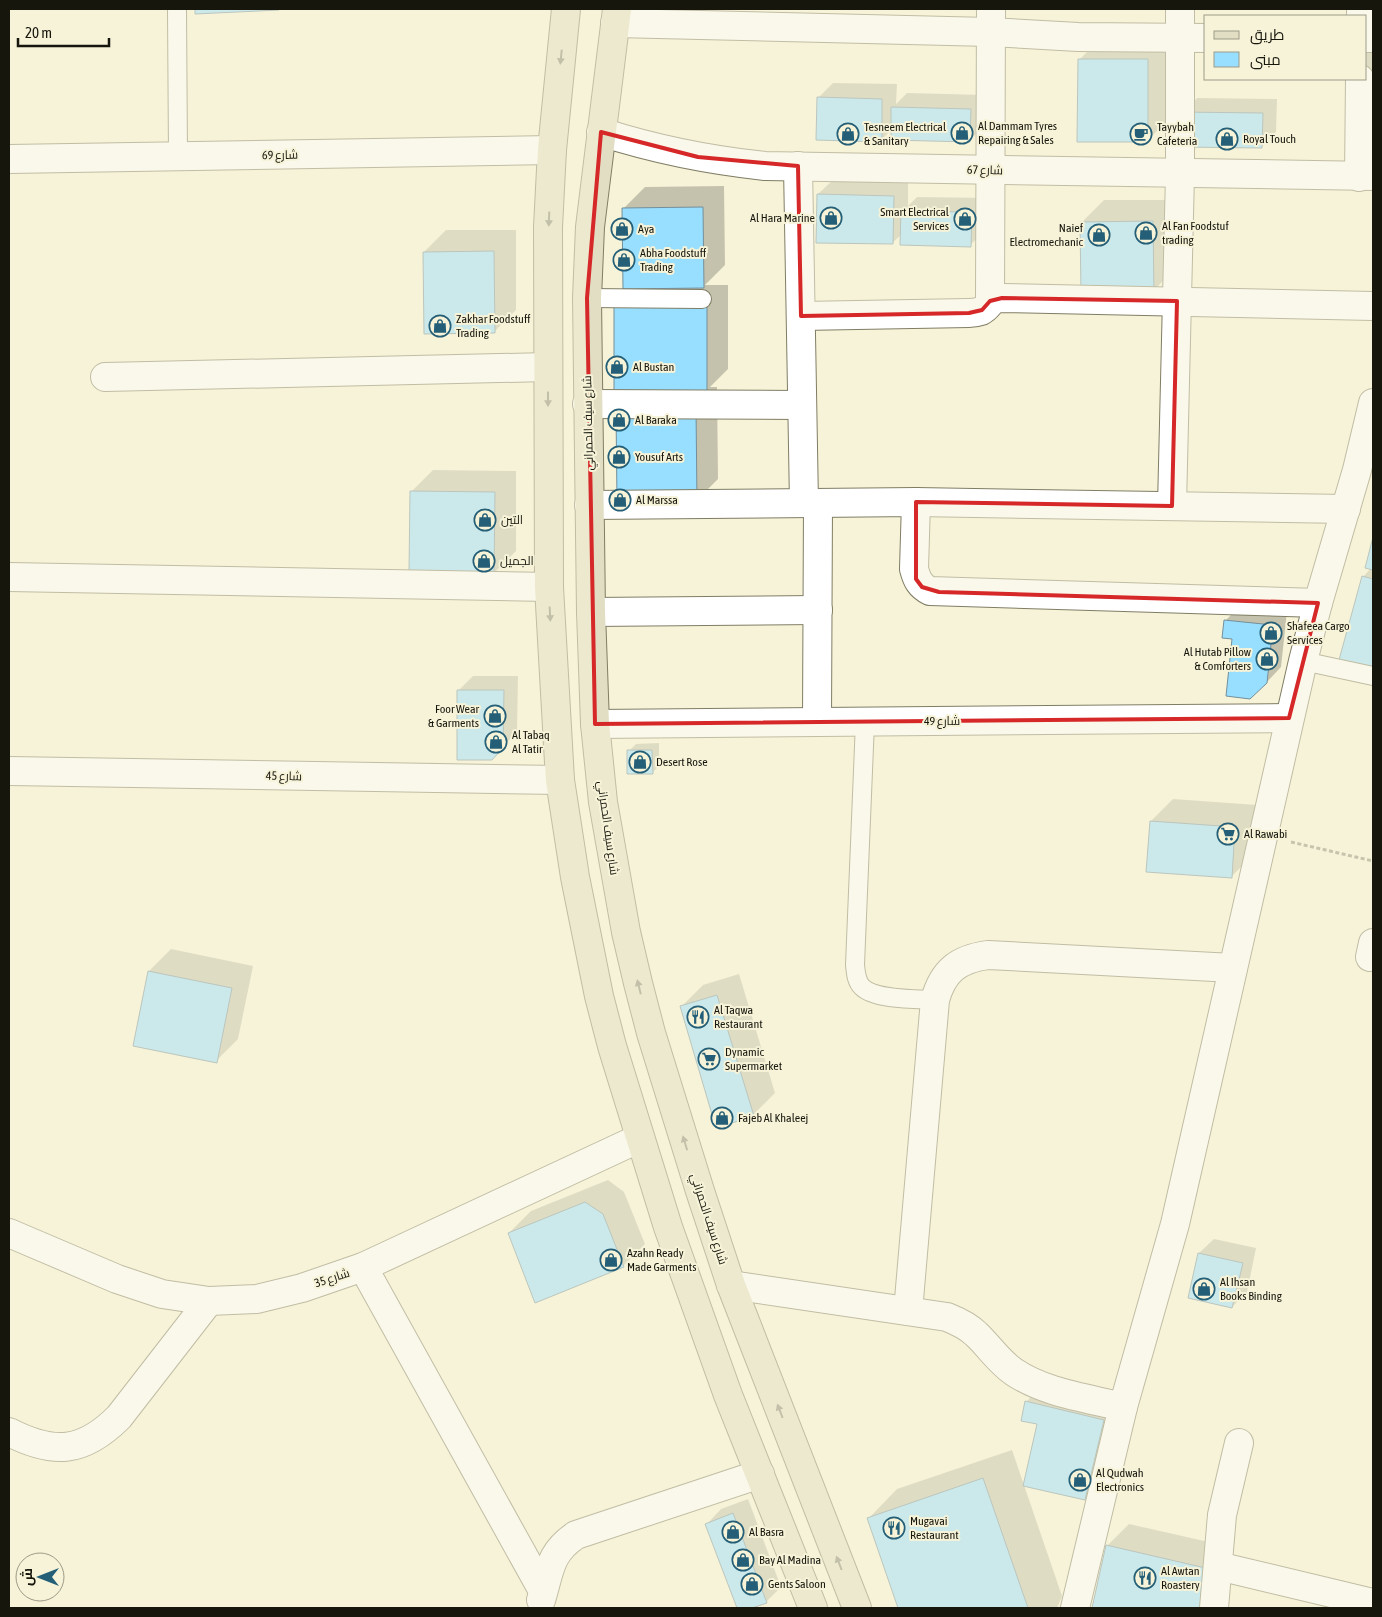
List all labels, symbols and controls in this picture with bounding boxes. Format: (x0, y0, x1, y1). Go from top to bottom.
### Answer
scale bar (18, 15, 109, 47)
legend (1204, 15, 1367, 80)
text: 20 m (25, 24, 52, 41)
text: طريق (1250, 26, 1284, 45)
one-way arrow (557, 50, 565, 66)
text: مبنى (1250, 51, 1281, 70)
place label: Al Dammam Tyres Repairing & Sales (978, 119, 1057, 147)
place label: Tesneem Electrical & Sanitary (864, 120, 947, 148)
place label: Tayybah Cafeteria (1157, 120, 1197, 148)
shop icon: Al Dammam Tyres Repairing & Sales (950, 121, 974, 145)
shop icon: Tesneem Electrical & Sanitary (836, 122, 860, 146)
cafe icon: Tayybah Cafeteria (1129, 122, 1153, 146)
shop icon: Royal Touch (1215, 127, 1239, 151)
place label: Royal Touch (1243, 132, 1296, 146)
street label: شارع 69 (262, 148, 298, 163)
street label: شارع 67 (967, 163, 1003, 178)
place label: Smart Electrical Services (880, 205, 950, 233)
shop icon: Al Hara Marine (819, 206, 843, 230)
shop icon: Smart Electrical Services (953, 207, 977, 231)
one-way arrow (544, 211, 552, 227)
place label: Al Hara Marine (750, 211, 815, 225)
shop icon: Aya (610, 217, 634, 241)
place label: Al Fan Foodstuf trading (1162, 219, 1229, 247)
place label: Naief Electromechanic (1009, 221, 1084, 249)
shop icon: Al Fan Foodstuf trading (1134, 221, 1158, 245)
place label: Aya (638, 222, 654, 236)
shop icon: Naief Electromechanic (1087, 223, 1111, 247)
place label: Abha Foodstuff Trading (640, 246, 707, 274)
shop icon: Abha Foodstuff Trading (612, 248, 636, 272)
place label: Zakhar Foodstuff Trading (456, 312, 531, 340)
shop icon: Zakhar Foodstuff Trading (428, 314, 452, 338)
shop icon: Al Bustan (605, 355, 629, 379)
place label: Al Bustan (633, 360, 674, 374)
street label: شارع سيف الحمراني (580, 375, 599, 471)
one-way arrow (544, 391, 552, 407)
shop icon: Al Baraka (607, 408, 631, 432)
place label: Al Baraka (635, 413, 677, 427)
shop icon: Yousuf Arts (607, 445, 631, 469)
place label: Yousuf Arts (635, 450, 683, 464)
shop icon: Al Marssa (608, 488, 632, 512)
place label: Al Marssa (636, 493, 678, 507)
shop icon: التين (473, 508, 497, 532)
place label: التين (501, 513, 523, 527)
shop icon: الجميل (472, 549, 496, 573)
place label: الجميل (500, 554, 534, 568)
one-way arrow (547, 606, 555, 622)
place label: Shafeea Cargo Services (1287, 619, 1350, 647)
shop icon: Shafeea Cargo Services (1259, 621, 1283, 645)
place label: Al Hutab Pillow & Comforters (1184, 645, 1251, 673)
shop icon: Al Hutab Pillow & Comforters (1255, 647, 1279, 671)
place label: Foor Wear & Garments (428, 702, 479, 730)
shop icon: Foor Wear & Garments (483, 704, 507, 728)
street label: شارع 49 (924, 714, 960, 729)
place label: Al Tabaq Al Tatir (512, 728, 550, 756)
shop icon: Al Tabaq Al Tatir (484, 730, 508, 754)
shop icon: Desert Rose (628, 750, 652, 774)
place label: Desert Rose (656, 755, 708, 769)
street label: شارع 45 (266, 769, 302, 784)
street label: شارع سيف الحمراني (591, 780, 622, 877)
supermarket icon: Al Rawabi (1216, 822, 1240, 846)
place label: Al Rawabi (1244, 827, 1287, 841)
one-way arrow (635, 980, 643, 995)
place label: Al Taqwa Restaurant (714, 1003, 763, 1031)
restaurant icon: Al Taqwa Restaurant (686, 1005, 710, 1029)
place label: Dynamic Supermarket (725, 1045, 783, 1073)
supermarket icon: Dynamic Supermarket (697, 1047, 721, 1071)
shop icon: Fajeb Al Khaleej (710, 1106, 734, 1130)
place label: Fajeb Al Khaleej (738, 1111, 808, 1125)
one-way arrow (680, 1135, 688, 1150)
street label: شارع سيف الحمراني (685, 1172, 730, 1267)
place label: Azahn Ready Made Garments (627, 1246, 696, 1274)
shop icon: Azahn Ready Made Garments (599, 1248, 623, 1272)
street label: شارع 35 (313, 1266, 352, 1291)
place label: Al Ihsan Books Binding (1220, 1275, 1283, 1303)
shop icon: Al Ihsan Books Binding (1192, 1277, 1216, 1301)
one-way arrow (776, 1404, 784, 1418)
place label: Al Qudwah Electronics (1096, 1466, 1144, 1494)
shop icon: Al Qudwah Electronics (1068, 1468, 1092, 1492)
place label: Mugavai Restaurant (910, 1514, 959, 1542)
restaurant icon: Mugavai Restaurant (882, 1516, 906, 1540)
shop icon: Al Basra (721, 1520, 745, 1544)
place label: Al Basra (749, 1525, 784, 1539)
shop icon: Bay Al Madina (731, 1548, 755, 1572)
north arrow (15, 1552, 65, 1602)
place label: Bay Al Madina (759, 1553, 821, 1567)
one-way arrow (835, 1555, 843, 1570)
place label: Al Awtan Roastery (1161, 1564, 1200, 1592)
restaurant icon: Al Awtan Roastery (1133, 1566, 1157, 1590)
text: ش (19, 1568, 36, 1586)
shop icon: Gents Saloon (740, 1572, 764, 1596)
place label: Gents Saloon (768, 1577, 826, 1591)

